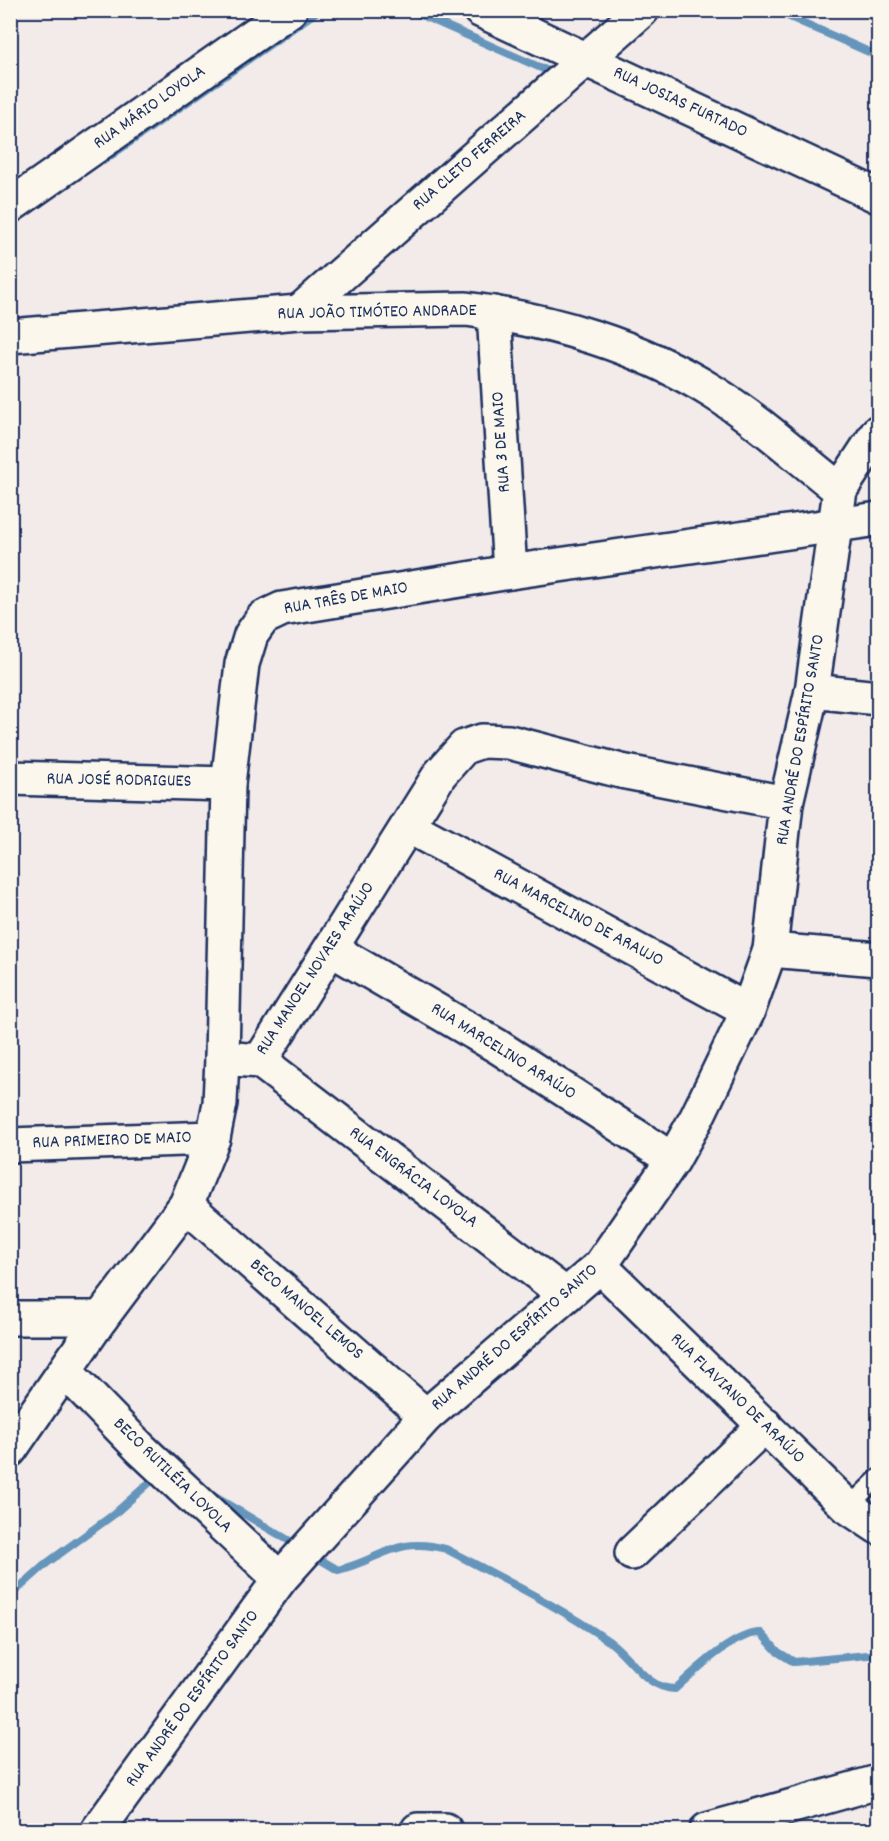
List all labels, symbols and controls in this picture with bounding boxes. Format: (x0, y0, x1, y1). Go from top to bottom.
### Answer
street label: RUA MÁRIO LOYOLA (89, 60, 211, 156)
street label: RUA JOSIAS FURTADO (609, 61, 751, 145)
street label: RUA CLETO FERREIRA (408, 104, 532, 218)
street label: RUA JOÃO TIMÓTEO ANDRADE (277, 299, 477, 327)
street label: RUA 3 DE MAIO (486, 391, 518, 493)
street label: RUA TRÊS DE MAIO (282, 576, 410, 622)
street label: RUA ANDRÉ DO ESPÍRITO SANTO (770, 633, 832, 847)
street label: RUA JOSÉ RODRIGUES (46, 767, 192, 795)
street label: RUA MARCELINO DE ARAUJO (488, 862, 668, 974)
street label: RUA MANOEL NOVAES ARAÚJO (250, 877, 382, 1061)
street label: RUA MARCELINO ARAÚJO (425, 997, 581, 1107)
street label: RUA ENGRÁCIA LOYOLA (343, 1121, 483, 1235)
street label: RUA PRIMEIRO DE MAIO (32, 1126, 192, 1156)
street label: BECO MANOEL LEMOS (244, 1253, 368, 1367)
street label: RUA ANDRÉ DO ESPÍRITO SANTO (426, 1258, 604, 1418)
street label: RUA FLAVIANO DE ARAÚJO (664, 1328, 810, 1470)
street label: BECO RUTILÉIA LOYOLA (107, 1412, 237, 1540)
street label: RUA ANDRÉ DO ESPÍRITO SANTO (120, 1605, 266, 1793)

